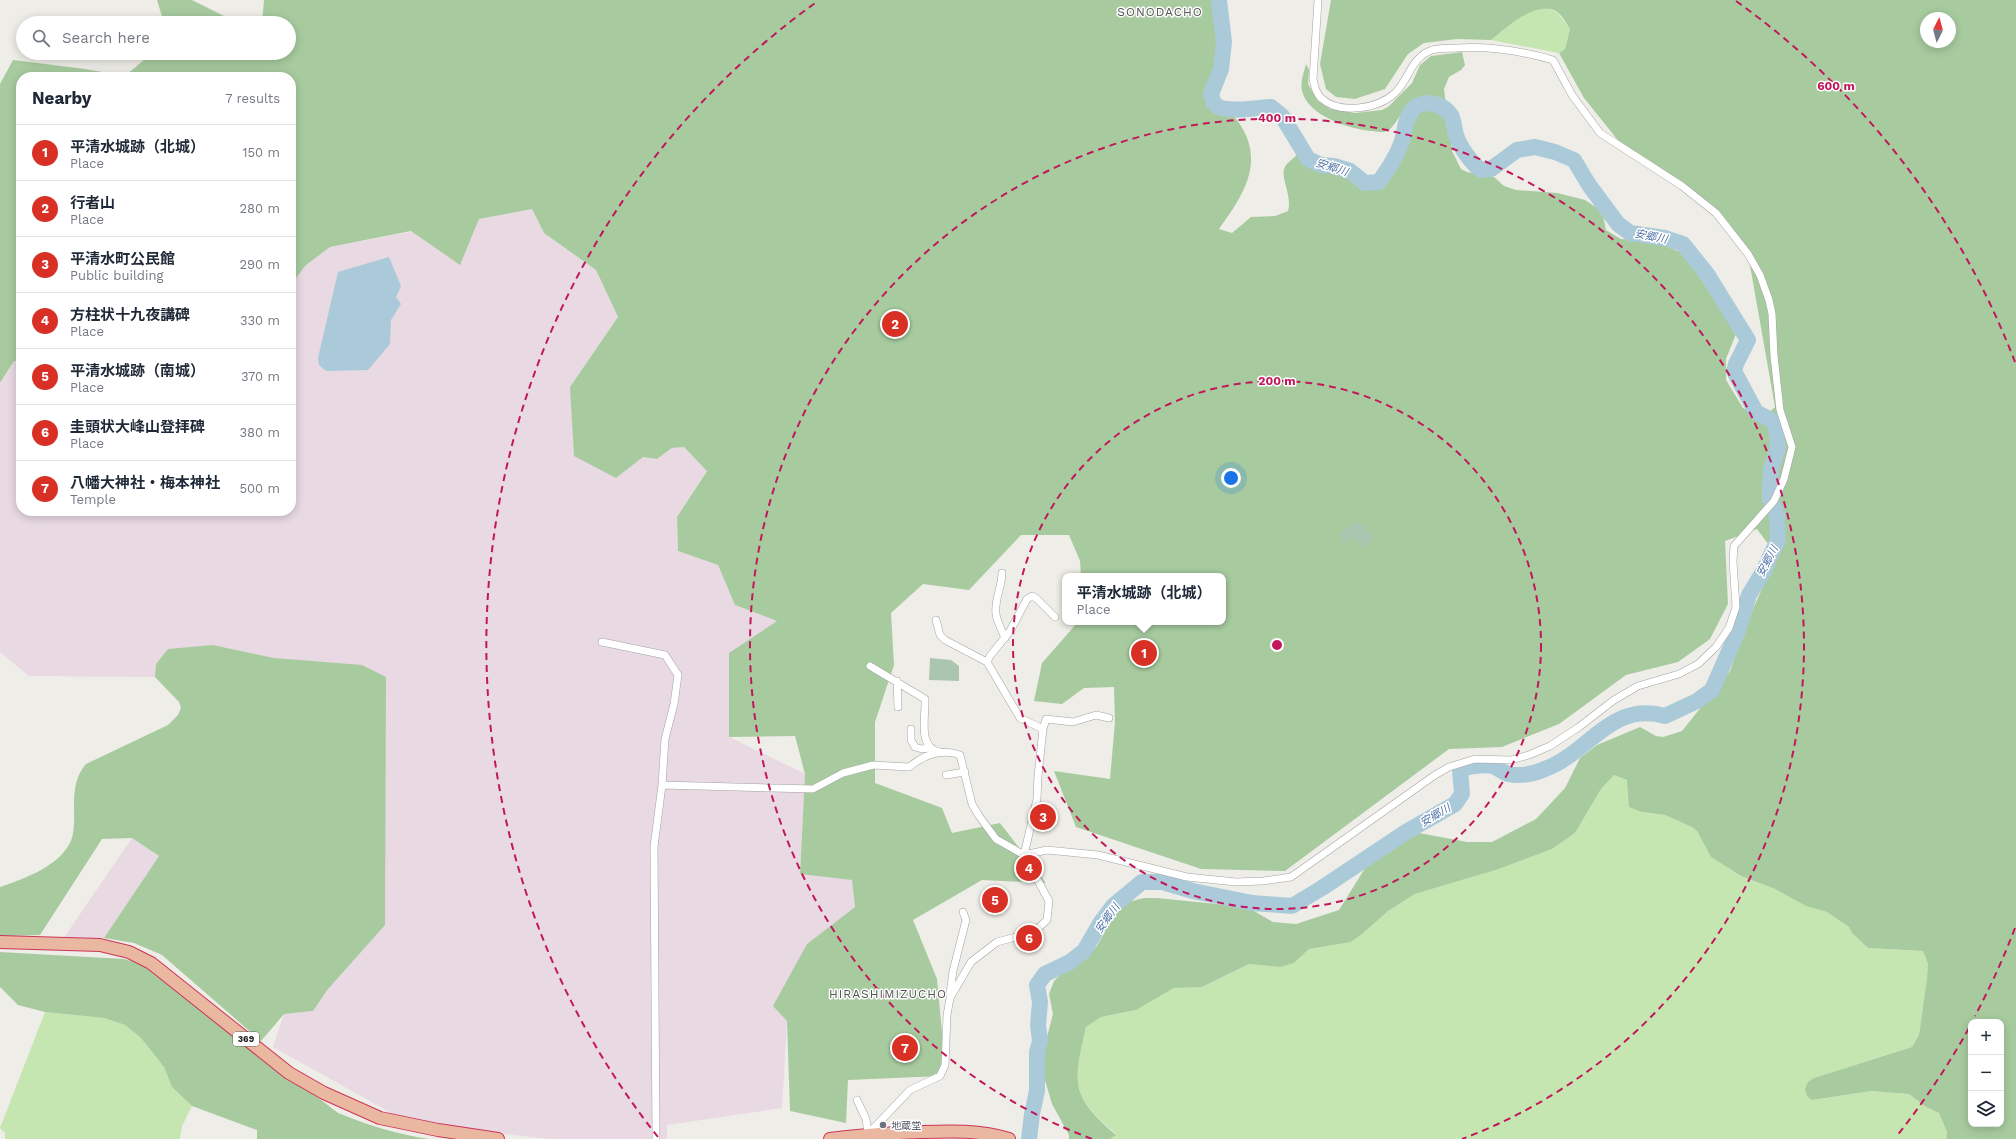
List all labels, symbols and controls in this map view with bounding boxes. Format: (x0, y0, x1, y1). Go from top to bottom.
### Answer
district label: SONODACHO (1117, 5, 1203, 19)
north arrow (1920, 12, 1956, 48)
search box (16, 16, 296, 60)
icon: search (30, 27, 52, 49)
text: Search here (62, 29, 150, 47)
text: 600 m (1817, 79, 1855, 93)
text: Nearby (32, 88, 91, 108)
text: 7 results (225, 91, 280, 106)
text: 400 m (1258, 111, 1296, 125)
text: 平清水城跡（北城） (70, 138, 205, 156)
text: 1 (42, 145, 48, 160)
text: 150 m (242, 145, 280, 160)
text: Place (70, 156, 104, 171)
water label: 安郷川 (1314, 156, 1350, 179)
text: 行者山 (70, 194, 115, 212)
text: 2 (41, 201, 49, 216)
text: 280 m (240, 201, 280, 216)
text: Place (70, 212, 104, 227)
water label: 安郷川 (1633, 227, 1669, 246)
text: 平清水町公民館 (70, 250, 175, 268)
text: 3 (41, 257, 49, 272)
text: 290 m (239, 257, 280, 272)
text: Public building (70, 268, 163, 283)
text: 方柱状十九夜講碑 (70, 306, 190, 324)
pin: 2 (882, 309, 908, 339)
text: 4 (41, 313, 49, 328)
text: 330 m (240, 313, 280, 328)
text: Place (70, 324, 104, 339)
text: 平清水城跡（南城） (70, 362, 205, 380)
text: 5 (41, 369, 49, 384)
text: 370 m (241, 369, 280, 384)
text: 200 m (1258, 374, 1296, 388)
text: Place (70, 380, 104, 395)
text: 圭頭状大峰山登拝碑 (70, 418, 205, 436)
text: 6 (41, 425, 49, 440)
text: 380 m (240, 425, 280, 440)
text: Place (70, 436, 104, 451)
your location (1221, 468, 1241, 488)
text: 八幡大神社・梅本神社 (70, 474, 220, 492)
text: 7 (41, 481, 49, 496)
text: 500 m (239, 481, 280, 496)
text: Temple (70, 492, 116, 507)
water label: 安郷川 (1754, 543, 1781, 579)
popup (1062, 573, 1226, 625)
text: 平清水城跡（北城） (1076, 584, 1212, 602)
text: Place (1076, 602, 1111, 617)
pin: 1 (1131, 638, 1157, 668)
centre of rings (1270, 638, 1284, 652)
water label: 安郷川 (1418, 801, 1454, 829)
pin: 3 (1030, 802, 1056, 832)
pin: 4 (1016, 853, 1042, 883)
pin: 5 (982, 885, 1008, 915)
water label: 安郷川 (1092, 900, 1123, 935)
pin: 6 (1016, 923, 1042, 953)
district label: HIRASHIMIZUCHO (829, 987, 947, 1001)
map controls (1968, 1019, 2004, 1127)
button: + (1968, 1019, 2004, 1055)
road number: 369 (233, 1032, 259, 1046)
pin: 7 (892, 1033, 918, 1063)
button: − (1968, 1055, 2004, 1091)
button: layers (1968, 1091, 2004, 1127)
marker: 地蔵堂 (878, 1120, 888, 1130)
place label: 地蔵堂 (891, 1120, 921, 1131)

